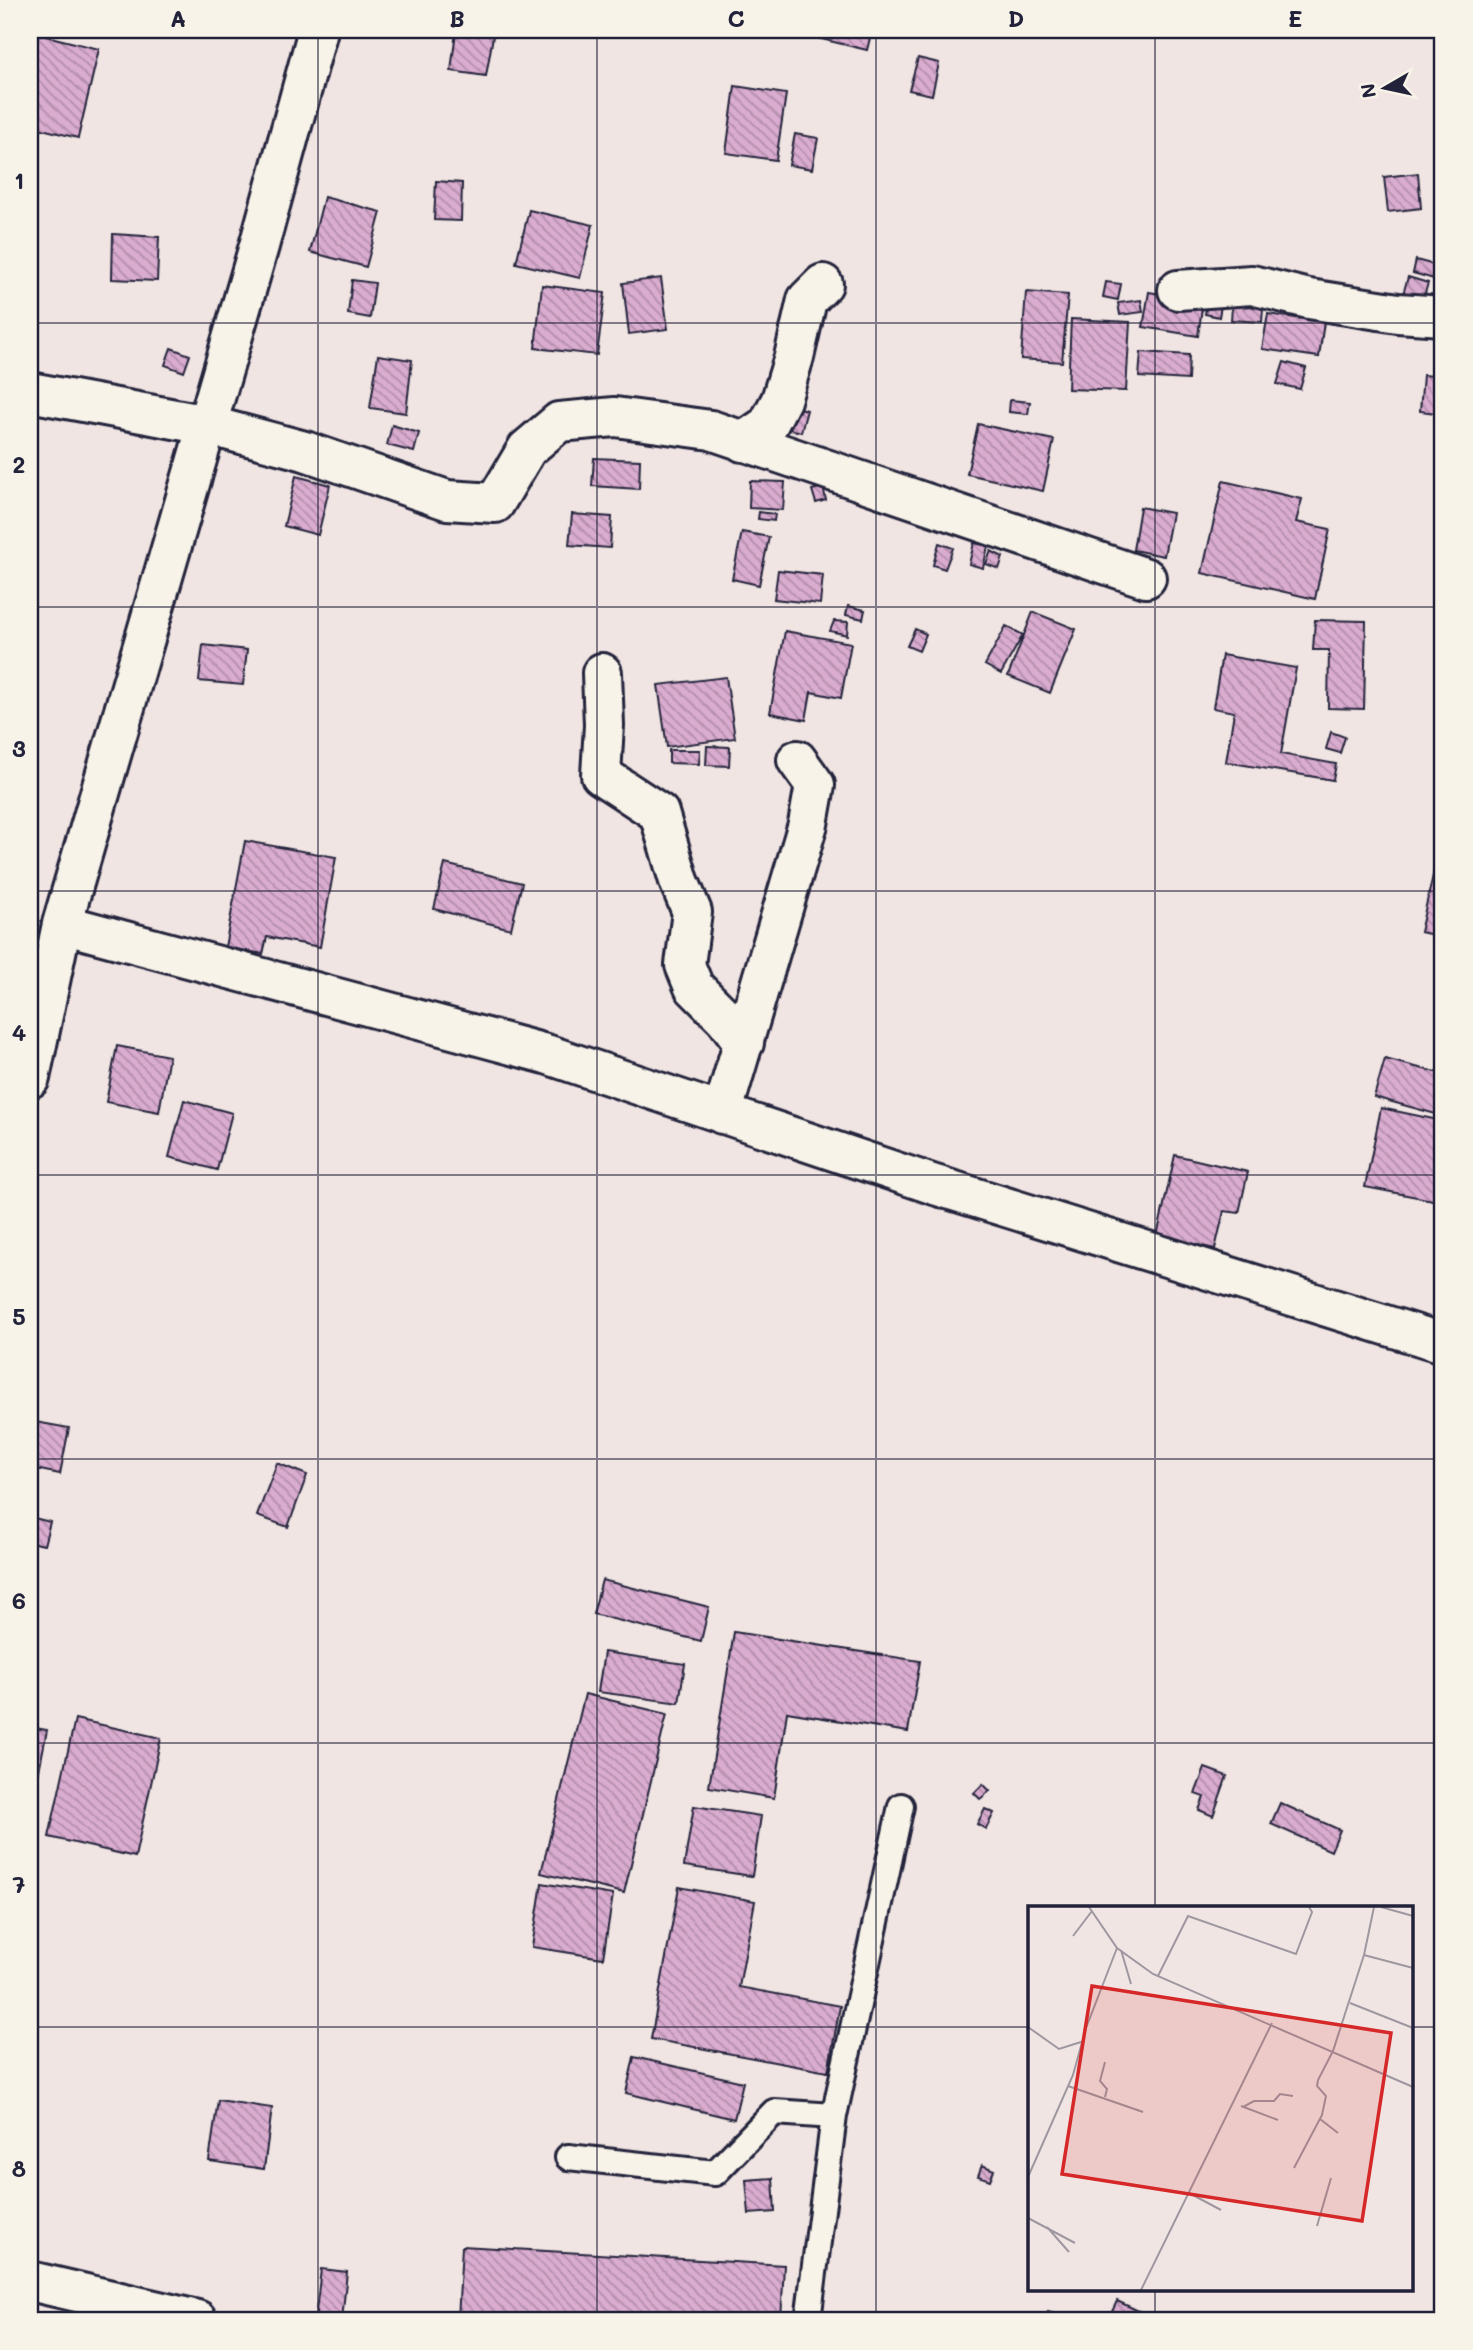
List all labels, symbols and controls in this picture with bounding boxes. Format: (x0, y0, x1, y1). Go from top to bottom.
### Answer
text: A (170, 3, 186, 33)
text: B (449, 3, 465, 33)
text: C (727, 3, 745, 33)
text: D (1008, 3, 1024, 33)
text: E (1288, 3, 1302, 33)
north arrow (1350, 52, 1420, 122)
text: N (1354, 82, 1381, 100)
text: 1 (14, 165, 24, 195)
text: 2 (13, 449, 25, 479)
text: 3 (12, 733, 26, 763)
text: 4 (12, 1017, 26, 1047)
text: 5 (12, 1301, 26, 1331)
text: 6 (12, 1585, 26, 1615)
text: 7 (13, 1869, 26, 1899)
inset map (1028, 1906, 1414, 2290)
text: 8 (12, 2153, 26, 2183)

